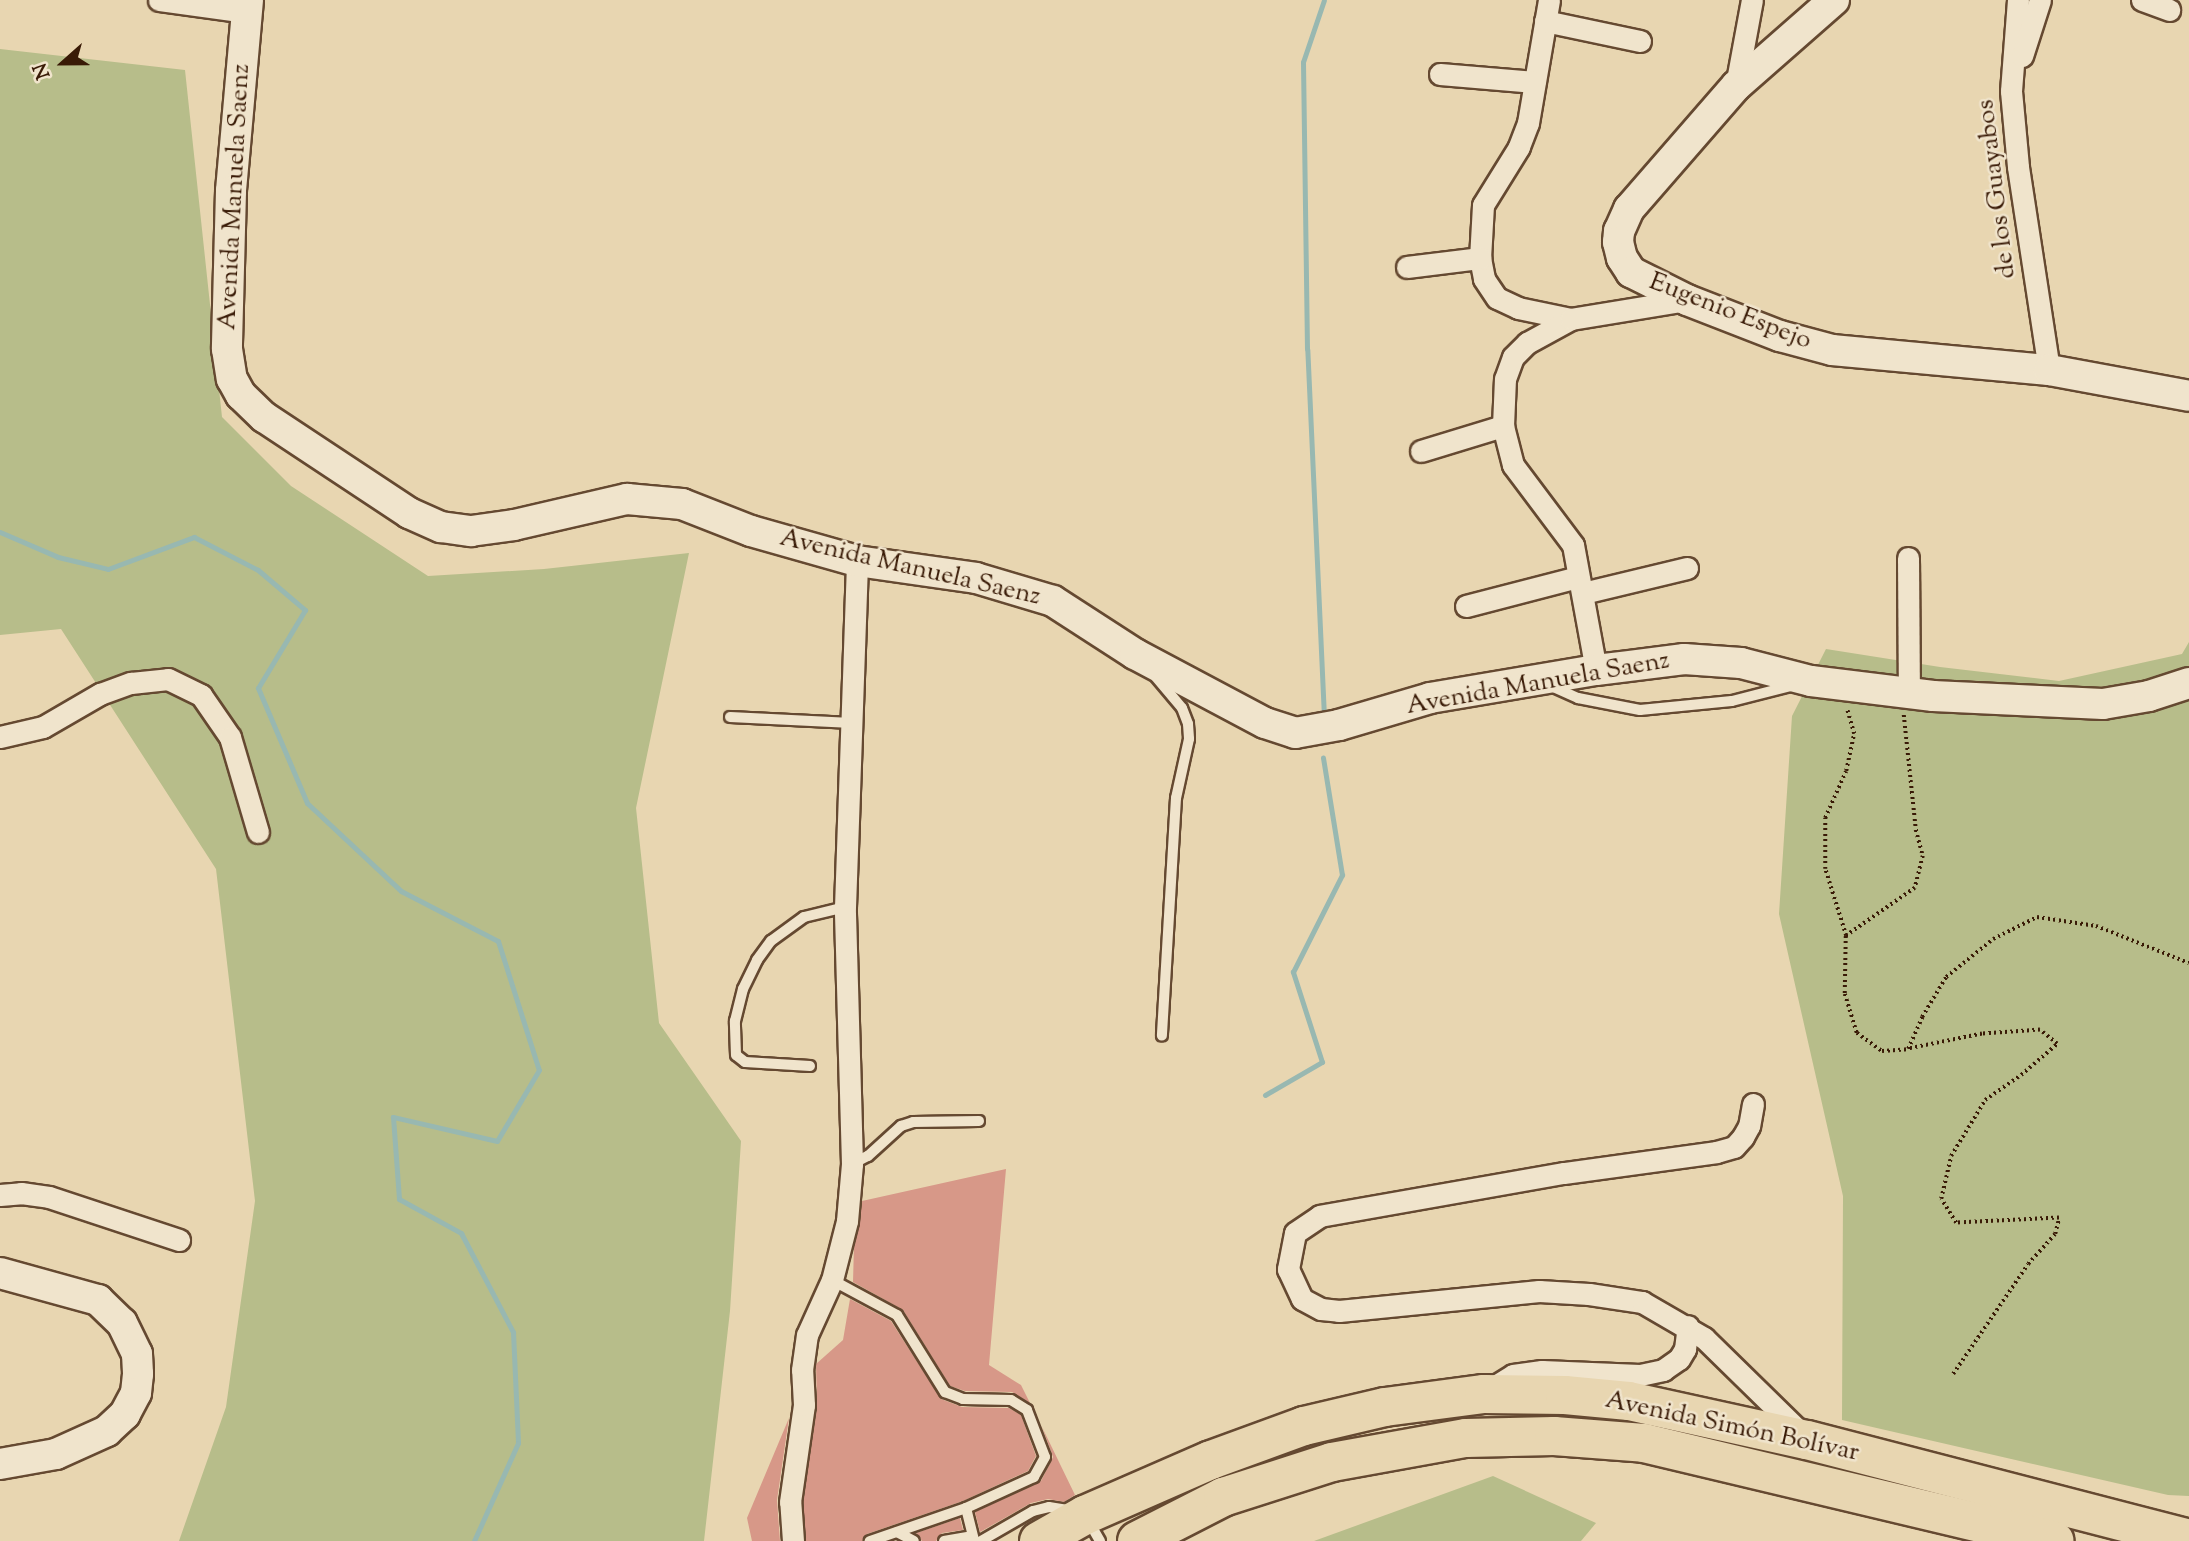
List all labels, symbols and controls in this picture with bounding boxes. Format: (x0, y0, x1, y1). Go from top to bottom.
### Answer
north arrow (28, 28, 98, 98)
text: N (28, 59, 58, 83)
street label: Avenida Manuela Saenz (212, 63, 258, 331)
street label: de los Guayabos (1971, 98, 2023, 280)
street label: Eugenio Espejo (1644, 267, 1816, 357)
street label: Avenida Manuela Saenz (777, 523, 1043, 613)
street label: Avenida Manuela Saenz (1404, 645, 1672, 723)
street label: Avenida Simón Bolívar (1602, 1385, 1862, 1469)

